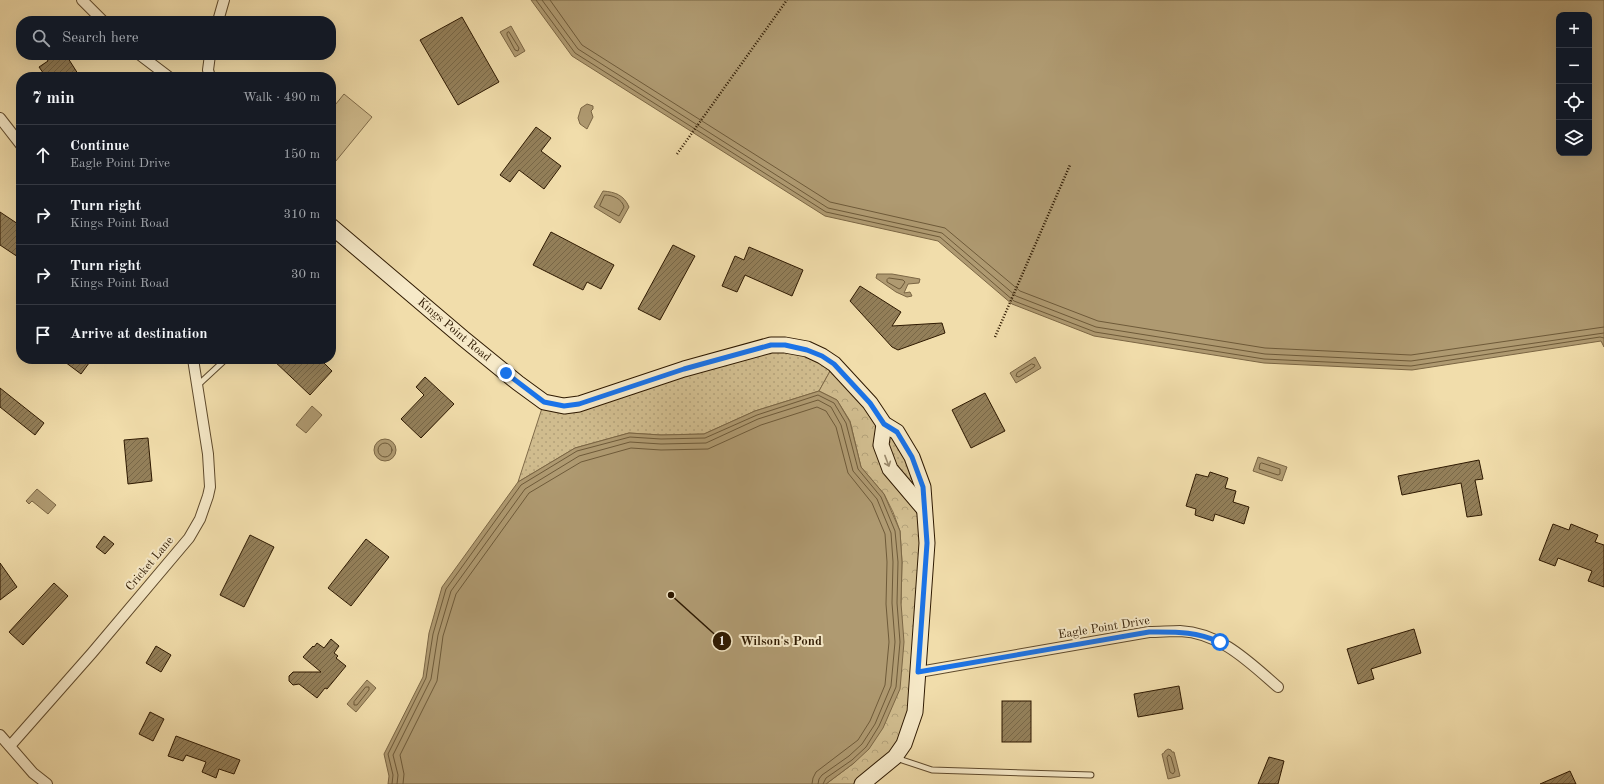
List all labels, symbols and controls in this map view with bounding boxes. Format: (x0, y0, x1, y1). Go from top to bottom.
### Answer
map controls (1556, 12, 1592, 156)
button: + (1556, 12, 1592, 48)
search box (16, 16, 336, 60)
icon: search (30, 27, 52, 49)
text: Search here (62, 31, 139, 46)
button: − (1556, 48, 1592, 84)
button: locate (1556, 84, 1592, 120)
text: 7 min (32, 90, 75, 107)
text: Walk · 490 m (243, 91, 320, 104)
button: layers (1556, 120, 1592, 156)
text: Continue (70, 139, 129, 154)
icon: ahead (32, 144, 54, 166)
text: 150 m (283, 148, 320, 161)
text: Eagle Point Drive (70, 157, 170, 170)
text: Turn right (70, 199, 141, 214)
icon: right (32, 204, 54, 226)
text: 310 m (283, 208, 320, 221)
text: Kings Point Road (70, 217, 169, 230)
text: Turn right (70, 259, 141, 274)
icon: right (32, 264, 54, 286)
text: 30 m (291, 268, 320, 281)
text: Kings Point Road (70, 277, 169, 290)
street label: Kings Point Road (415, 296, 493, 364)
icon: arrive (32, 324, 54, 346)
text: Arrive at destination (70, 327, 208, 342)
route end (497, 364, 515, 382)
one-way arrow (884, 455, 892, 467)
street label: Cricket Lane (124, 534, 176, 593)
street label: Eagle Point Drive (1057, 615, 1151, 641)
callout: Wilson's Pond (712, 628, 830, 653)
route start (1211, 633, 1229, 651)
text: Wilson's Pond (740, 635, 822, 648)
text: 1 (719, 636, 725, 648)

